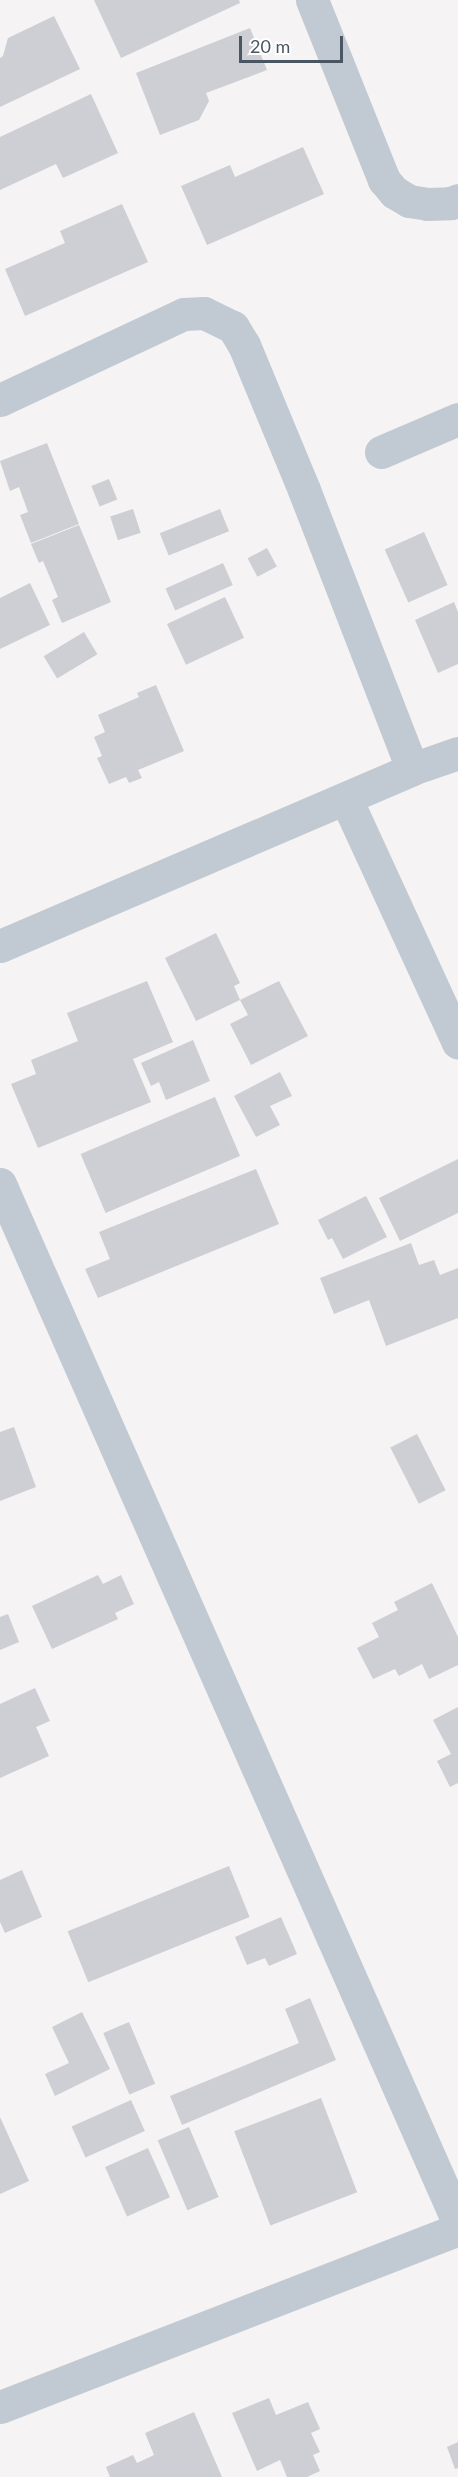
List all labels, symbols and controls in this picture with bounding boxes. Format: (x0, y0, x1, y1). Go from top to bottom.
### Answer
scale bar (242, 24, 346, 62)
text: 20 m (250, 35, 290, 57)

